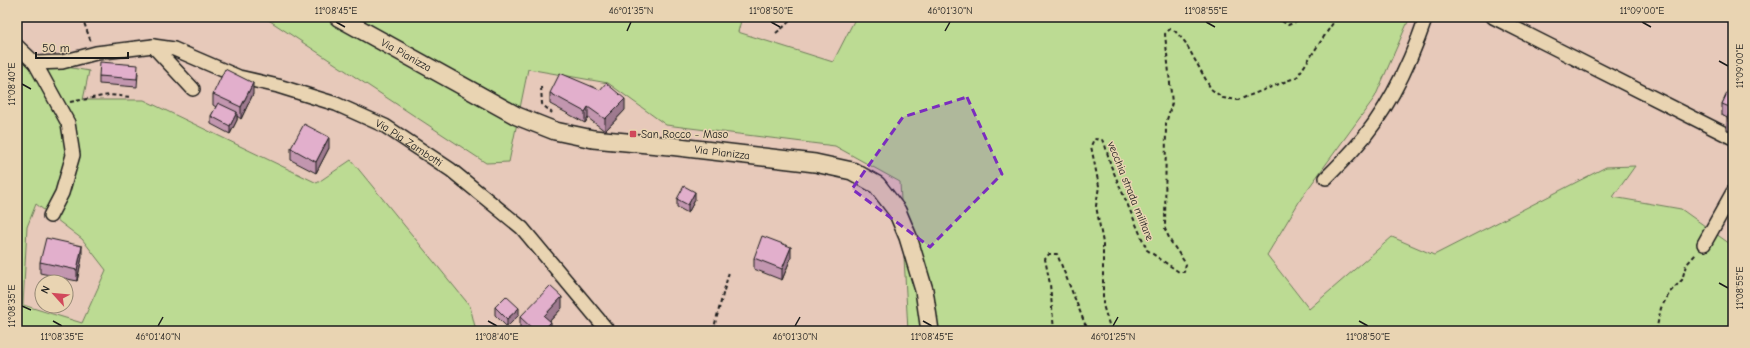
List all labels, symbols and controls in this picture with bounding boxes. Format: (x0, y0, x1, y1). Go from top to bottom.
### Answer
text: 11°08'45"E (315, 5, 357, 17)
text: 46°01'35"N (609, 5, 653, 17)
text: 11°08'50"E (749, 5, 793, 17)
text: 46°01'30"N (927, 5, 973, 17)
text: 11°08'55"E (1184, 5, 1228, 17)
text: 11°09'00"E (1620, 5, 1664, 17)
scale bar (36, 34, 128, 60)
street label: Via Pianizza (378, 36, 434, 74)
text: 50 m (42, 41, 70, 55)
text: 11°09'00"E (1734, 44, 1746, 88)
text: 11°08'40"E (6, 62, 18, 106)
street label: Via Pia Zambotti (373, 117, 445, 169)
place label: San Rocco - Maso (641, 128, 728, 141)
marker: San Rocco - Maso (628, 129, 638, 139)
street label: vecchia strada militare (1104, 139, 1157, 243)
street label: Via Pianizza (694, 143, 750, 162)
text: 11°08'55"E (1734, 266, 1746, 310)
north arrow (34, 274, 74, 314)
text: N (38, 284, 53, 296)
text: 11°08'35"E (6, 285, 18, 327)
text: 11°08'35"E (41, 331, 83, 343)
text: 46°01'40"N (136, 331, 181, 343)
text: 11°08'40"E (475, 331, 519, 343)
text: 46°01'30"N (772, 331, 818, 343)
text: 11°08'45"E (911, 331, 953, 343)
text: 46°01'25"N (1091, 331, 1135, 343)
text: 11°08'50"E (1346, 331, 1390, 343)

